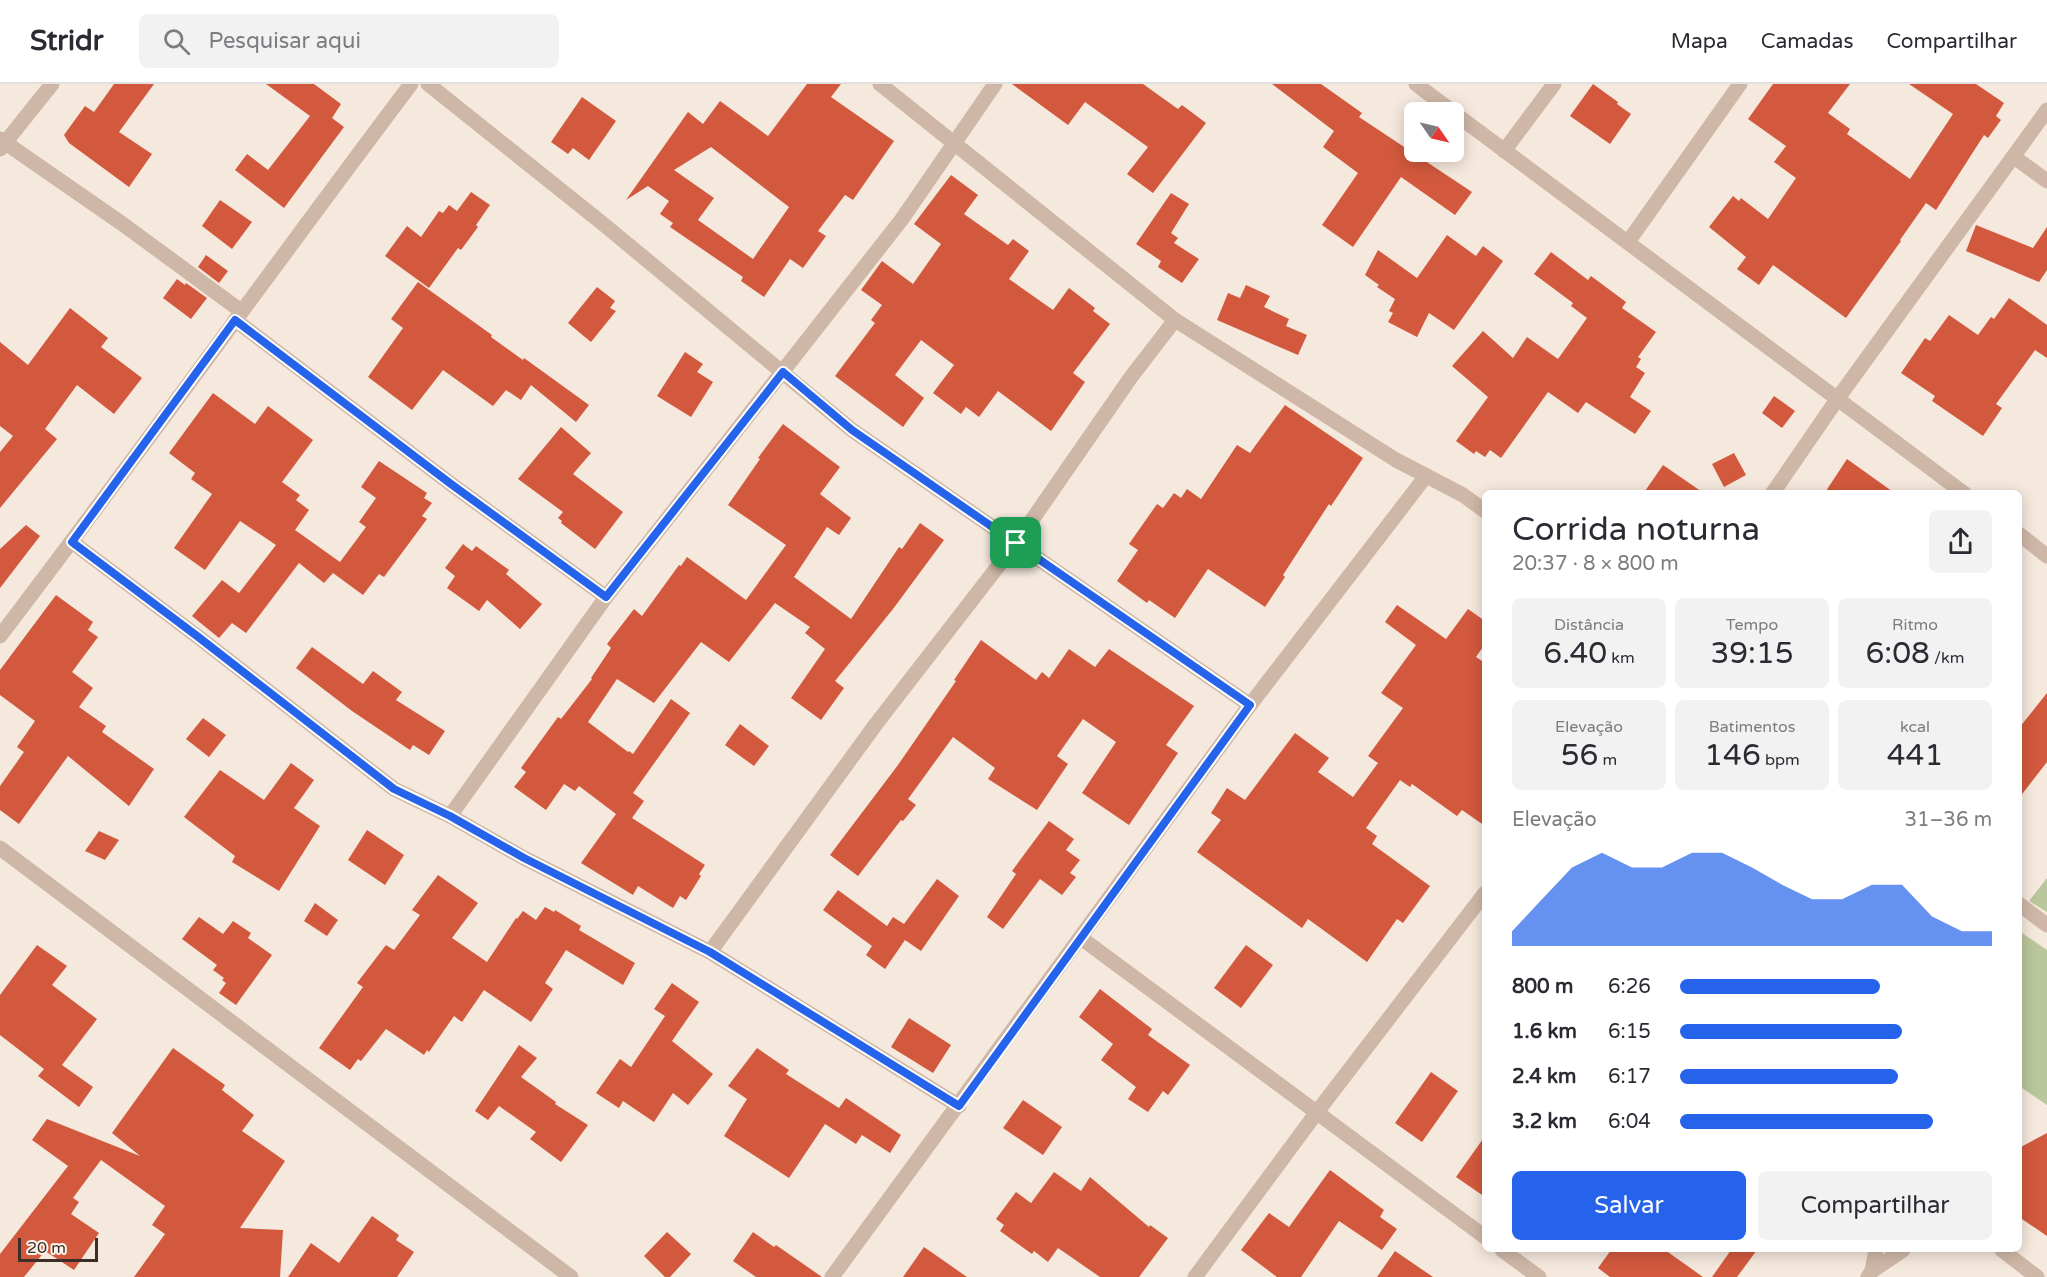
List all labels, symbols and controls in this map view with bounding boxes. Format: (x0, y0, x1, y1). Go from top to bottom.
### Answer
search box (139, 14, 559, 68)
text: Stridr (30, 24, 103, 58)
icon: search (160, 25, 193, 58)
text: Pesquisar aqui (208, 28, 361, 54)
text: Mapa (1671, 29, 1728, 54)
text: Camadas (1761, 29, 1853, 54)
text: Compartilhar (1886, 29, 2017, 54)
north arrow (1404, 102, 1464, 162)
map controls (1404, 102, 1464, 162)
text: Corrida noturna (1512, 510, 1760, 549)
button: share (1929, 510, 1992, 573)
pin (990, 517, 1041, 568)
icon: arrive (999, 526, 1032, 559)
text: 20:37 · 8 × 800 m (1512, 552, 1679, 576)
text: Distância (1554, 615, 1624, 635)
text: Tempo (1726, 615, 1778, 635)
text: Ritmo (1892, 615, 1938, 635)
text: 6.40 (1543, 635, 1607, 672)
text: 39:15 (1710, 635, 1794, 672)
text: 6:08 (1866, 635, 1930, 672)
text: km (1607, 648, 1635, 668)
text: /km (1930, 648, 1964, 668)
text: Elevação (1555, 717, 1623, 737)
text: Batimentos (1709, 717, 1795, 737)
text: kcal (1900, 717, 1930, 737)
text: 56 (1561, 737, 1598, 774)
text: 146 (1704, 737, 1761, 774)
text: 441 (1887, 737, 1943, 774)
text: m (1598, 750, 1617, 770)
text: bpm (1761, 750, 1800, 770)
text: Elevação (1512, 808, 1597, 832)
text: 31–36 m (1905, 808, 1992, 832)
text: 800 m (1512, 975, 1573, 999)
text: 6:26 (1608, 975, 1651, 999)
text: 1.6 km (1512, 1020, 1577, 1044)
text: 6:15 (1608, 1020, 1651, 1044)
text: 2.4 km (1512, 1065, 1576, 1089)
text: 6:17 (1608, 1065, 1651, 1089)
text: 3.2 km (1512, 1110, 1577, 1134)
text: 6:04 (1608, 1110, 1651, 1134)
button: Salvar (1512, 1171, 1746, 1240)
button: Compartilhar (1758, 1171, 1992, 1240)
scale bar (18, 1235, 98, 1262)
text: 20 m (27, 1238, 66, 1258)

